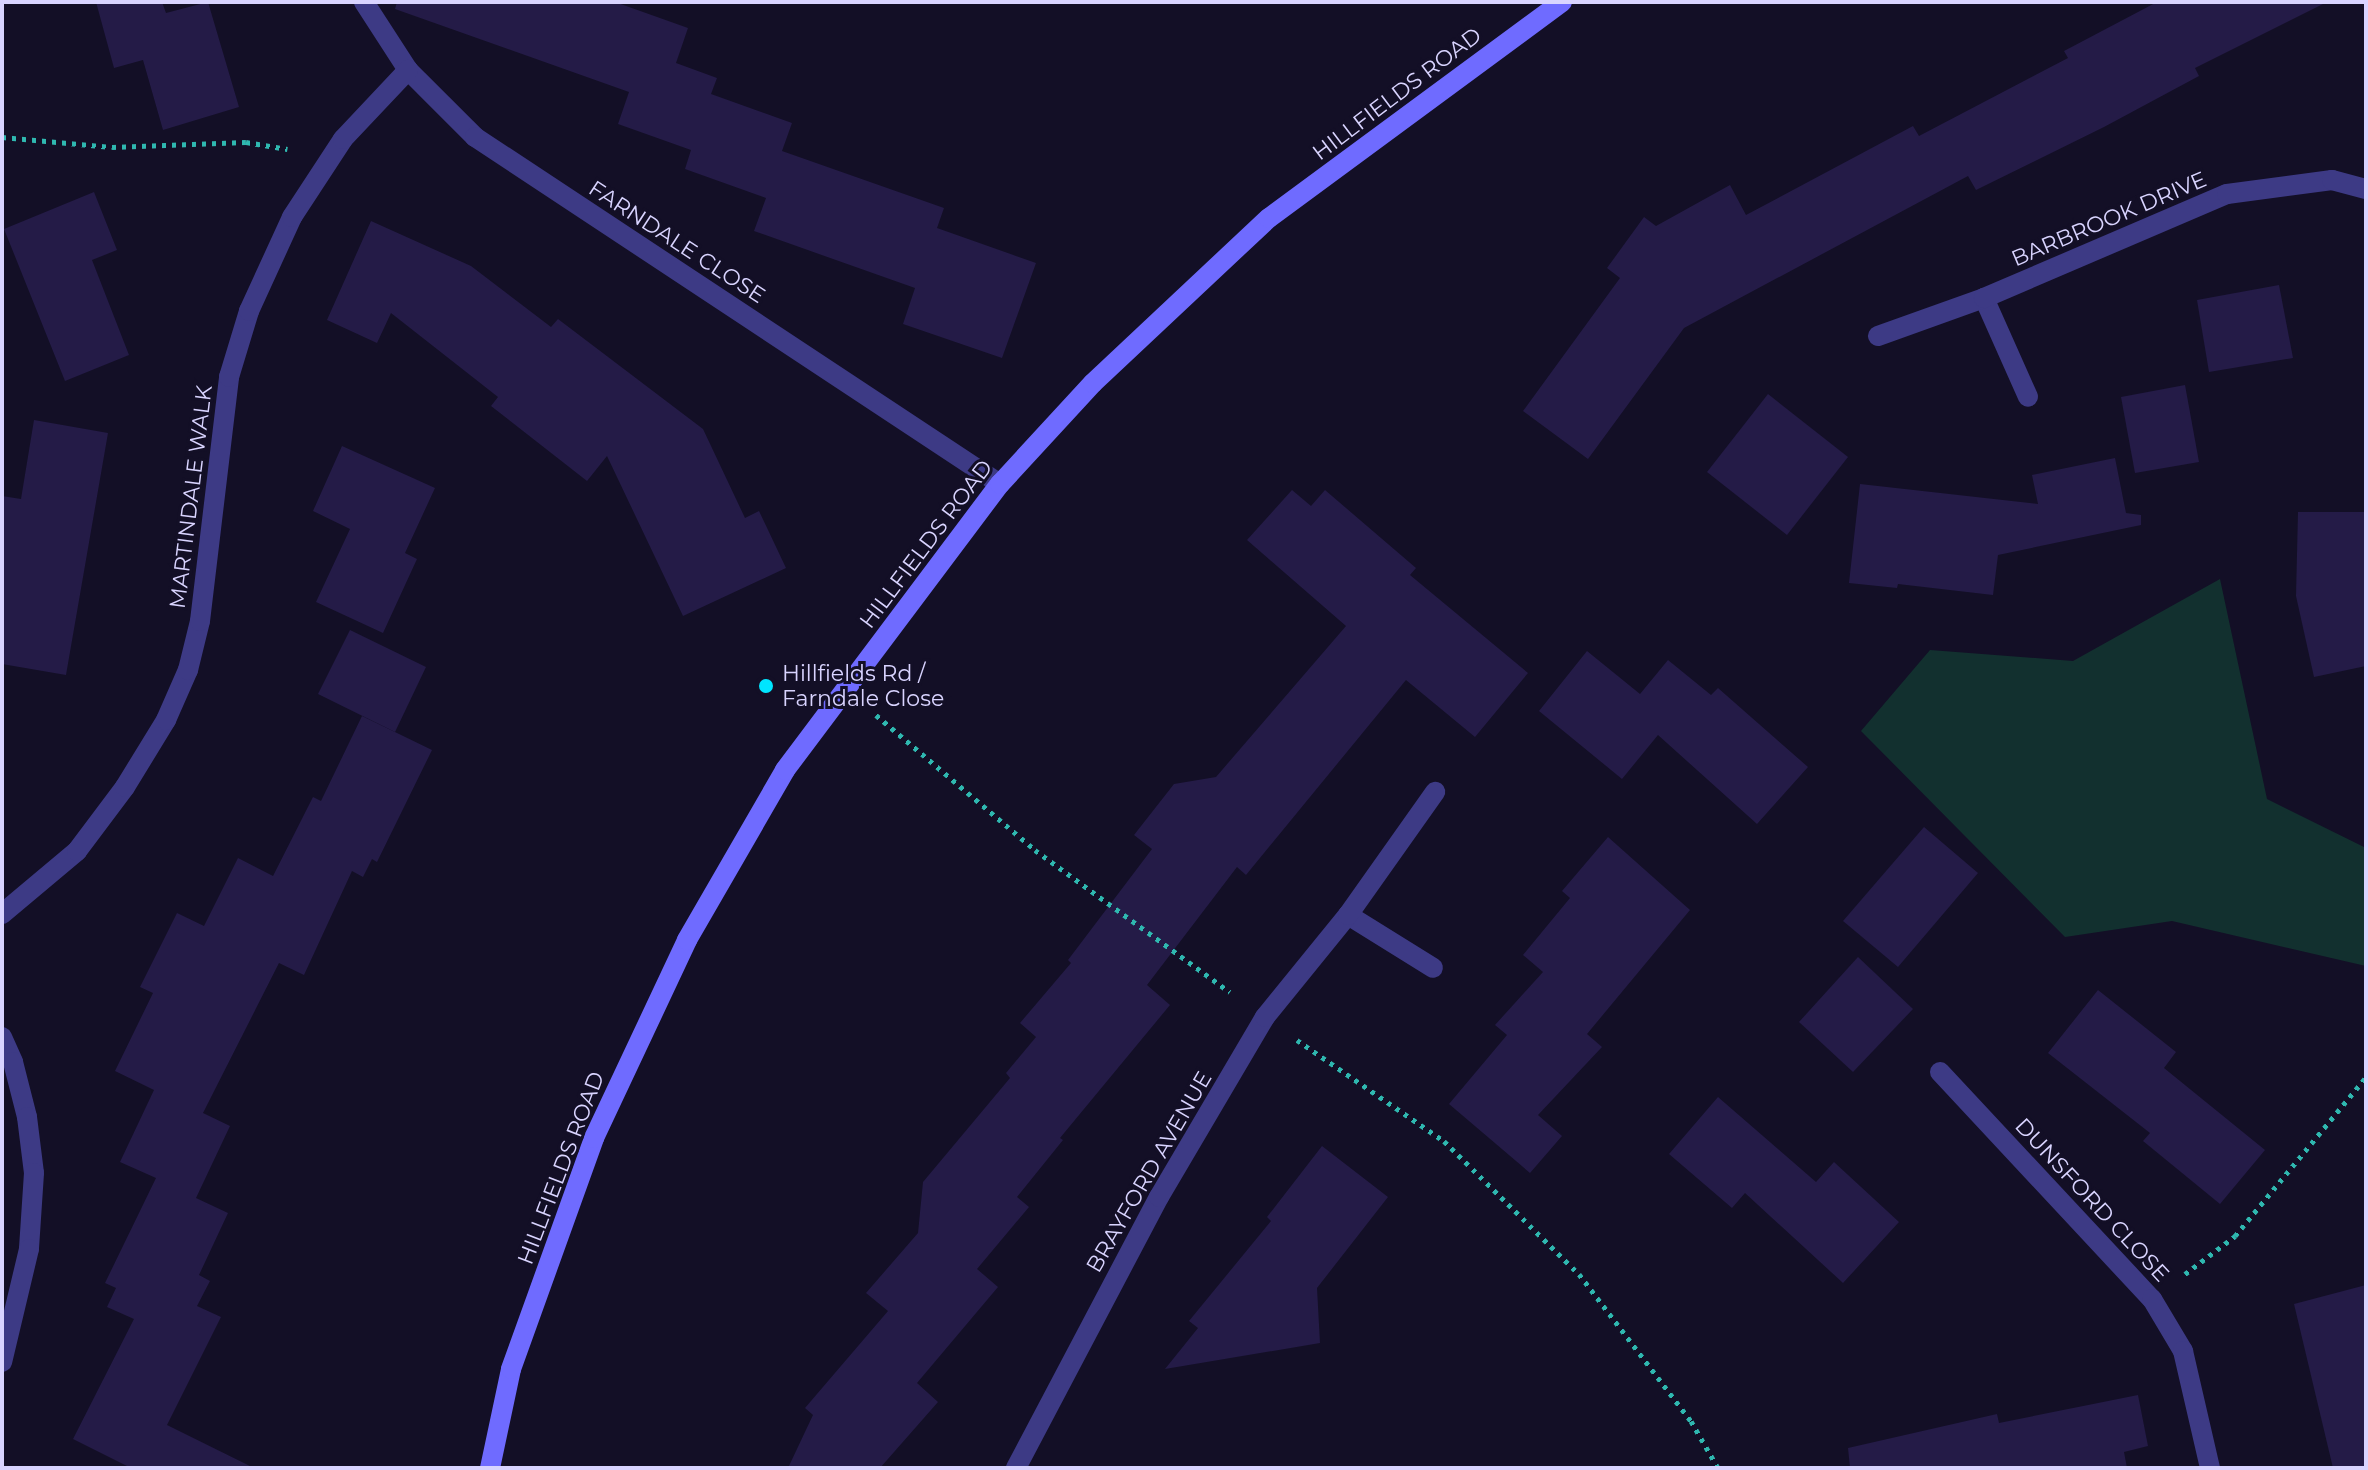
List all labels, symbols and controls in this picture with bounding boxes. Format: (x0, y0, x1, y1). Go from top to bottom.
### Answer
street label: HILLFIELDS ROAD (1307, 22, 1487, 166)
street label: BARBROOK DRIVE (2008, 166, 2210, 272)
street label: FARNDALE CLOSE (584, 175, 770, 309)
street label: MARTINDALE WALK (164, 384, 218, 610)
street label: HILLFIELDS ROAD (854, 454, 998, 634)
place label: Hillfields Rd / Farndale Close (782, 660, 944, 712)
marker: Hillfields Rd / Farndale Close (757, 677, 775, 695)
street label: BRAYFORD AVENUE (1081, 1067, 1217, 1277)
street label: HILLFIELDS ROAD (512, 1068, 610, 1268)
street label: DUNSFORD CLOSE (2009, 1113, 2175, 1287)

